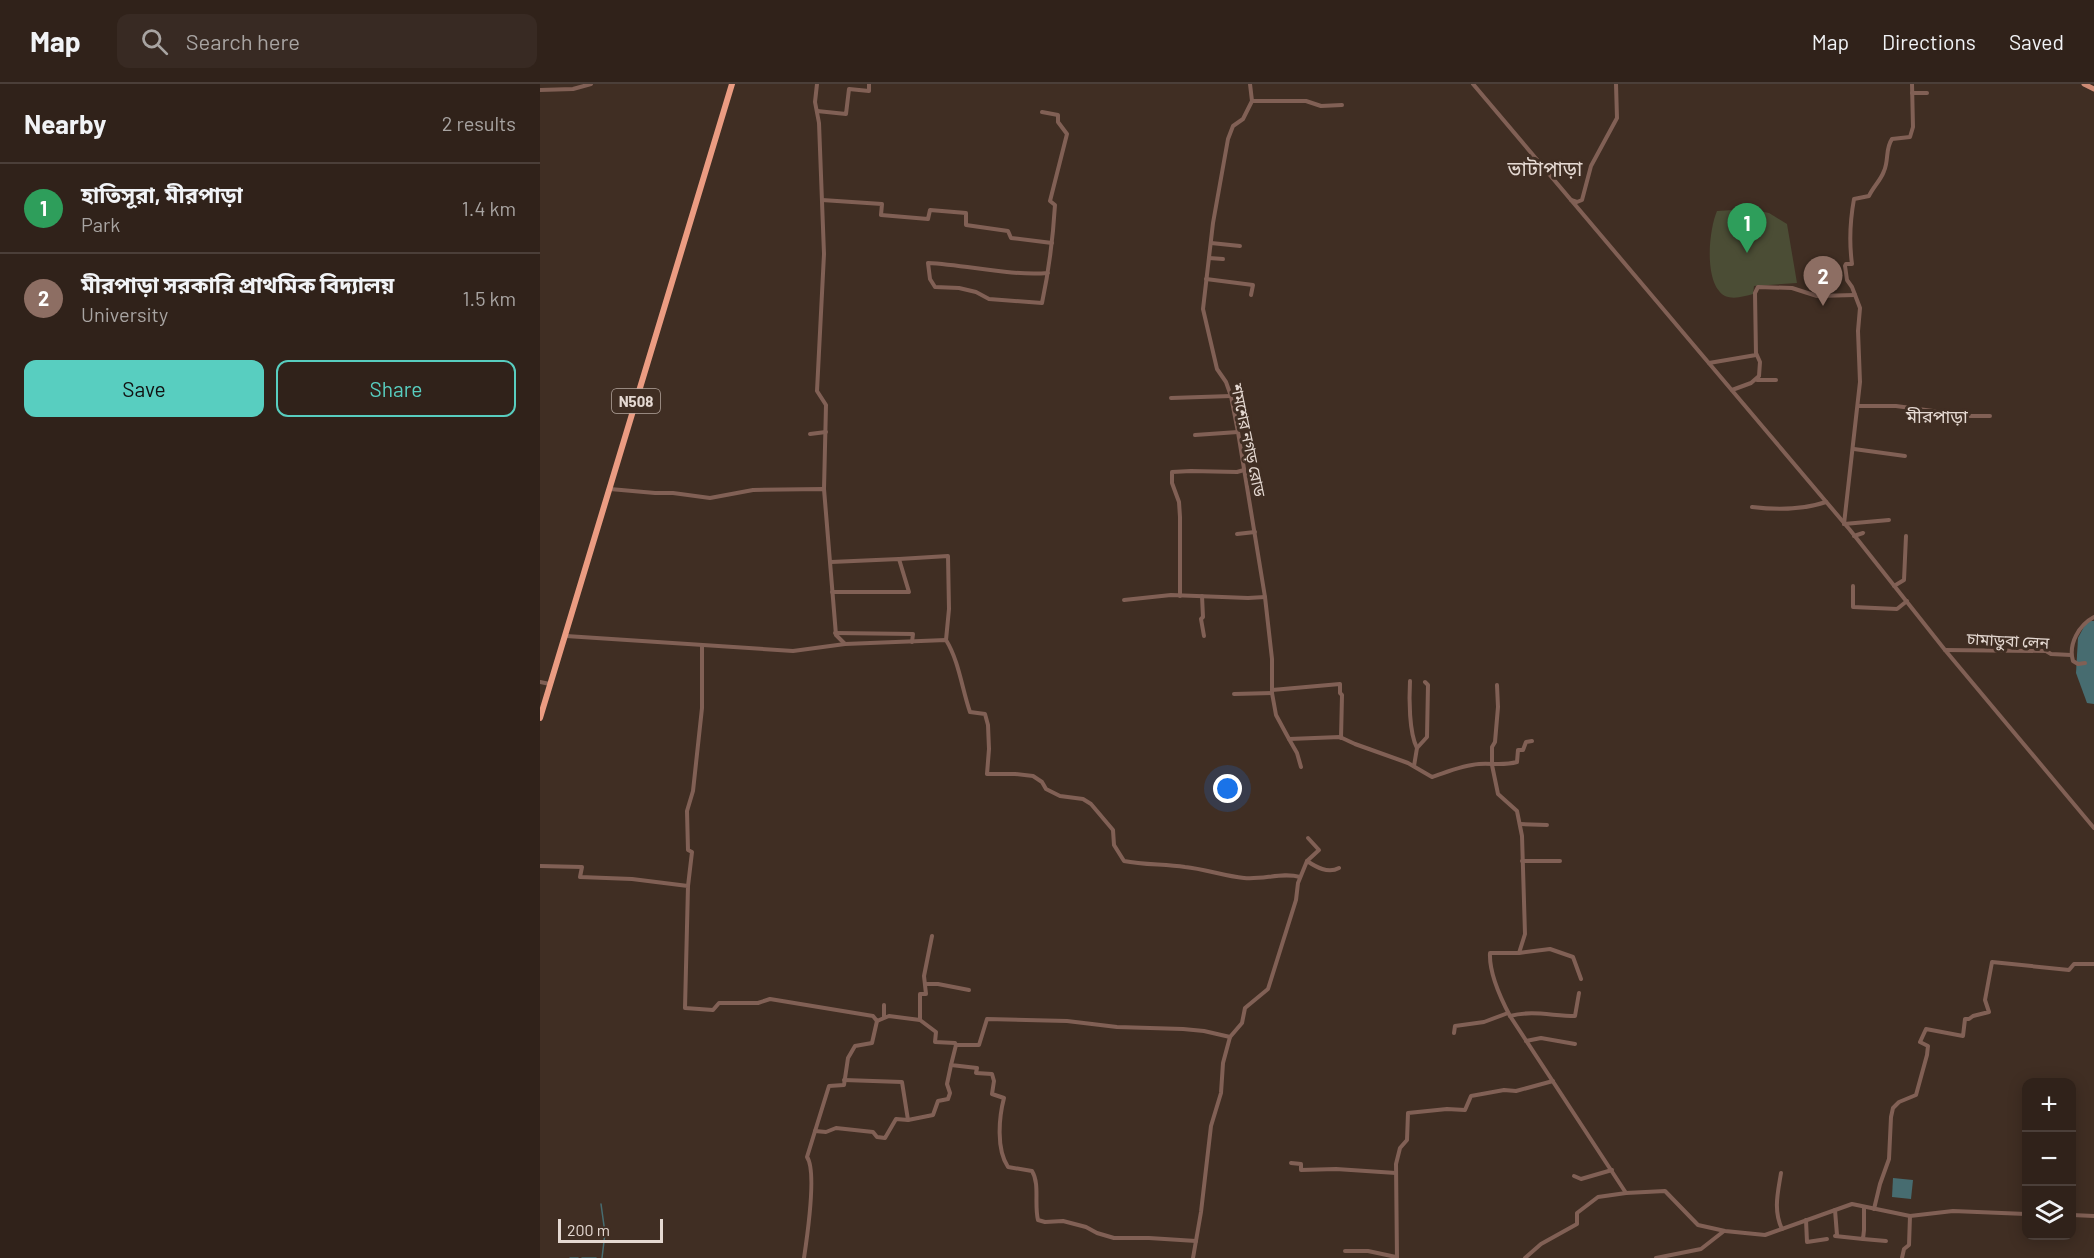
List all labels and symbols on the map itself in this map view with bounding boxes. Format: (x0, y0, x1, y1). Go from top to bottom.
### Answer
district label: ভাটাপাড়া (1507, 156, 1583, 180)
pin: 1 (1728, 204, 1766, 253)
pin: 2 (1804, 256, 1842, 306)
street label: শমশের নগড় রোড (1228, 381, 1270, 499)
road number: N508 (612, 389, 660, 413)
district label: মীরপাড়া (1905, 405, 1968, 427)
street label: চামাডুবা লেন (1965, 628, 2050, 653)
your location (1213, 774, 1242, 803)
scale bar (558, 1216, 663, 1244)

